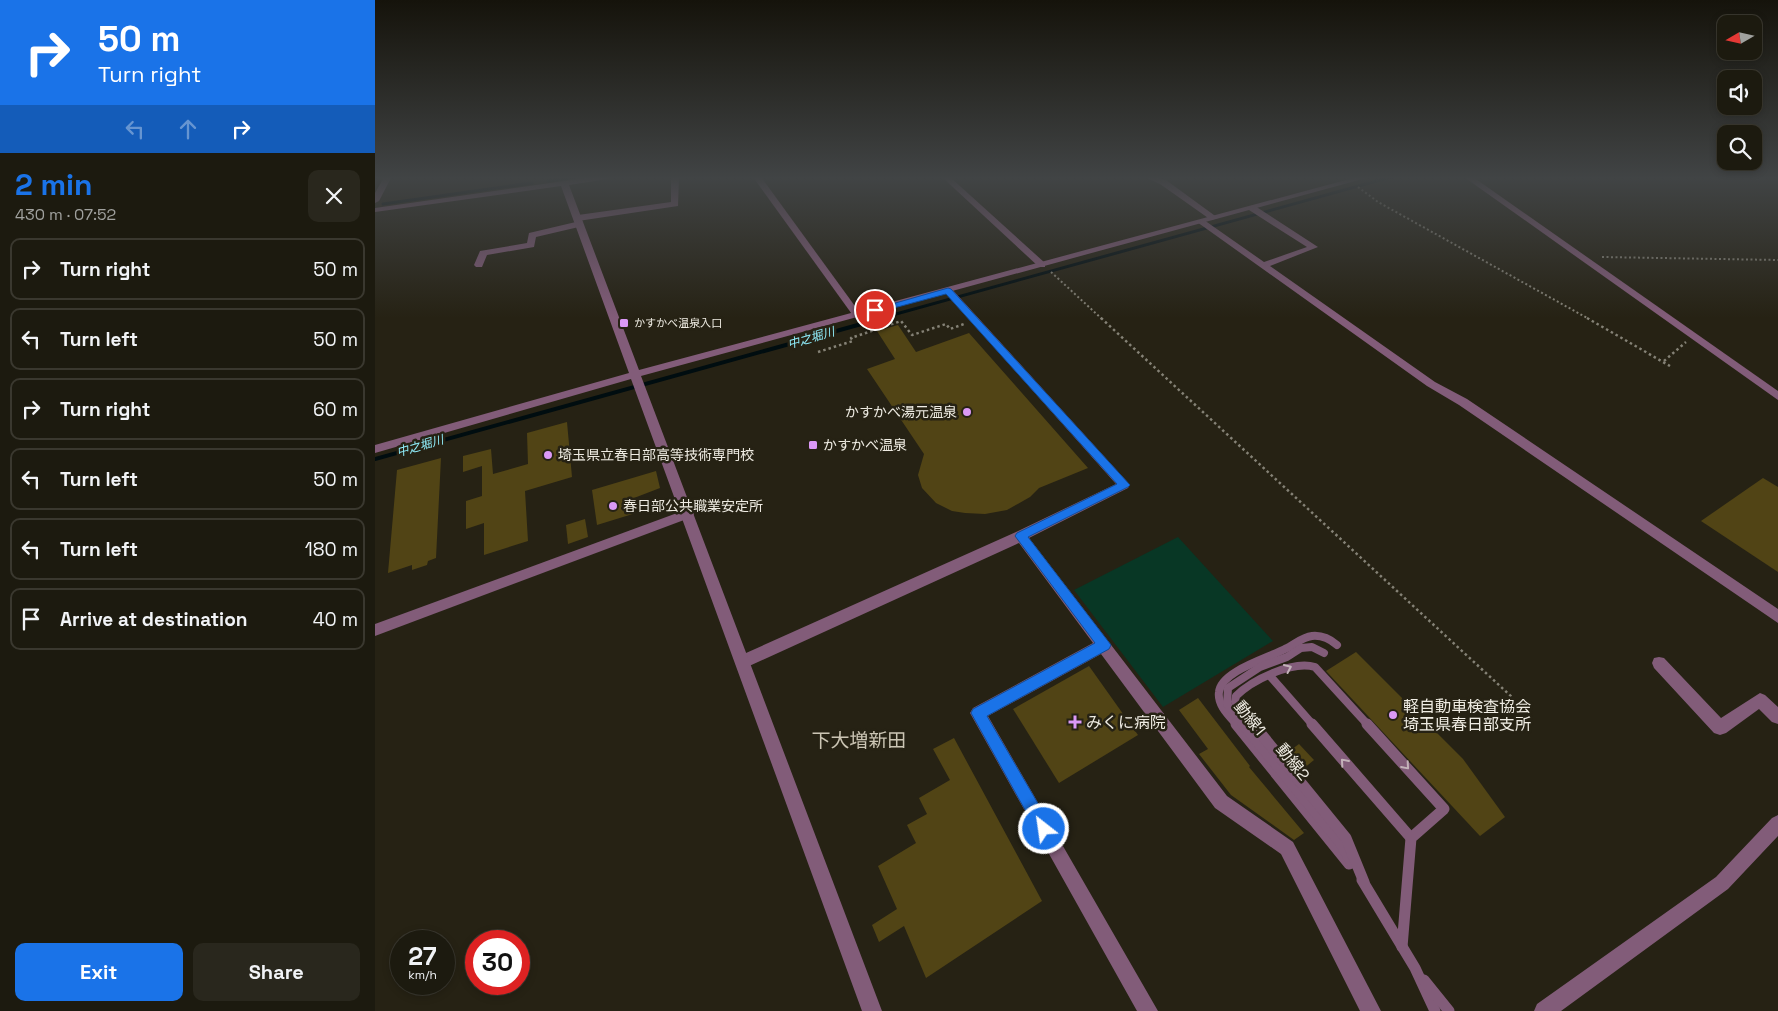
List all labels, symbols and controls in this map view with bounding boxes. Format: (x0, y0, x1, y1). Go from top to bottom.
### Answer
north arrow (1717, 15, 1763, 60)
map controls (1717, 15, 1762, 170)
text: 50 m (98, 17, 180, 61)
icon: right (15, 20, 80, 85)
text: Turn right (98, 60, 201, 88)
button: sound (1717, 70, 1762, 115)
icon: left (121, 115, 149, 143)
icon: ahead (174, 115, 202, 143)
icon: right (227, 115, 255, 143)
button: search (1717, 125, 1762, 170)
text: 2 min (15, 165, 93, 204)
button: close (308, 170, 360, 222)
text: 430 m · 07:52 (15, 204, 116, 225)
icon: right (17, 255, 45, 283)
text: Turn right (60, 257, 150, 282)
text: 50 m (313, 257, 358, 282)
pin (854, 289, 896, 331)
icon: arrive (861, 296, 889, 324)
place label: かすかべ温泉入口 (634, 316, 722, 330)
marker: かすかべ温泉入口 (618, 317, 630, 329)
water label: 中之堀川 (786, 323, 838, 352)
icon: left (17, 325, 45, 353)
text: Turn left (60, 327, 138, 352)
text: 50 m (313, 327, 358, 352)
icon: right (17, 395, 45, 423)
text: Turn right (60, 397, 150, 422)
text: 60 m (313, 397, 358, 422)
place label: かすかべ湯元温泉 (845, 403, 957, 421)
marker: かすかべ湯元温泉 (961, 406, 973, 418)
water label: 中之堀川 (395, 431, 447, 460)
place label: かすかべ温泉 (823, 436, 907, 454)
marker: かすかべ温泉 (807, 439, 819, 451)
place label: 埼玉県立春日部高等技術専門校 (558, 446, 754, 464)
marker: 埼玉県立春日部高等技術専門校 (542, 449, 554, 461)
icon: left (17, 465, 45, 493)
text: Turn left (60, 467, 138, 492)
text: 50 m (313, 467, 358, 492)
place label: 春日部公共職業安定所 (623, 497, 763, 515)
marker: 春日部公共職業安定所 (607, 500, 619, 512)
icon: left (17, 535, 45, 563)
text: Turn left (60, 537, 138, 562)
text: 180 m (305, 537, 358, 562)
icon: arrive (17, 605, 45, 633)
text: Arrive at destination (60, 607, 248, 632)
text: 40 m (313, 607, 358, 632)
one-way arrow (1283, 664, 1292, 675)
street label: 動線1 (1230, 696, 1270, 740)
place label: 軽自動車検査協会 埼玉県春日部支所 (1403, 696, 1531, 735)
marker: 軽自動車検査協会 埼玉県春日部支所 (1387, 709, 1399, 721)
place label: みくに病院 (1086, 712, 1166, 733)
marker: みくに病院 (1068, 715, 1082, 729)
district label: 下大増新田 (811, 728, 907, 753)
street label: 動線2 (1272, 739, 1314, 785)
one-way arrow (1341, 758, 1350, 767)
one-way arrow (1400, 760, 1409, 769)
position arrow (1017, 802, 1069, 854)
speed limit sign: 30 (465, 930, 530, 995)
text: 27 (408, 940, 437, 972)
button: Exit (15, 943, 183, 1001)
button: Share (193, 943, 360, 1001)
text: km/h (408, 967, 437, 983)

